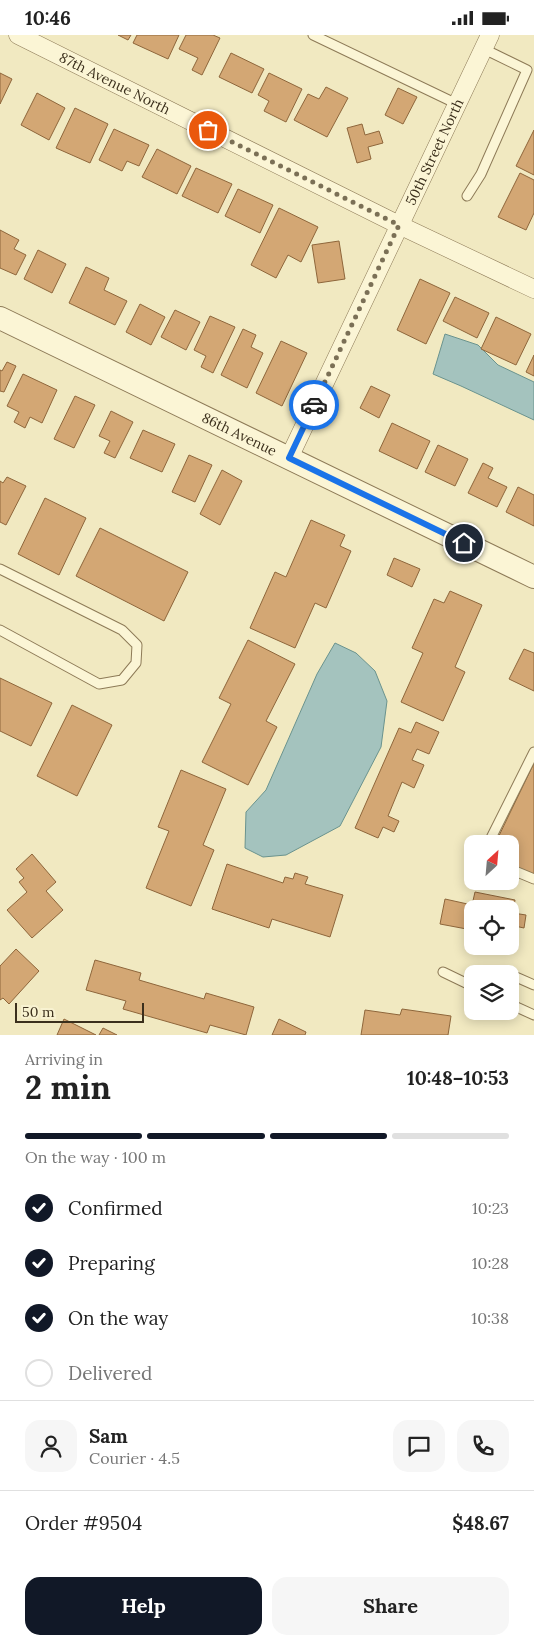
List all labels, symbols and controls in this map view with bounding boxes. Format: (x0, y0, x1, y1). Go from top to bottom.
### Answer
text: 10:46 (25, 6, 71, 30)
street label: 87th Avenue North (56, 48, 173, 118)
street label: 50th Street North (401, 96, 468, 208)
pin (187, 109, 229, 151)
icon: bag (194, 116, 222, 144)
courier (289, 380, 339, 430)
icon: car (300, 391, 328, 419)
street label: 86th Avenue (199, 408, 280, 460)
pin (443, 522, 485, 564)
icon: home (450, 529, 478, 557)
north arrow (464, 835, 519, 890)
map controls (464, 835, 519, 1020)
button: locate (464, 900, 519, 955)
button: layers (464, 965, 519, 1020)
scale bar (15, 1000, 144, 1023)
text: 50 m (22, 1003, 55, 1021)
text: Arriving in (25, 1049, 103, 1069)
text: 10:48–10:53 (407, 1066, 509, 1090)
text: 2 min (25, 1067, 111, 1108)
text: On the way · 100 m (25, 1147, 166, 1167)
icon: check (25, 1194, 53, 1222)
text: Confirmed (68, 1196, 163, 1220)
text: 10:23 (472, 1198, 509, 1218)
icon: check (25, 1249, 53, 1277)
text: Preparing (68, 1251, 155, 1275)
text: 10:28 (472, 1253, 509, 1273)
icon: check (25, 1304, 53, 1332)
text: On the way (68, 1306, 168, 1330)
text: 10:38 (471, 1308, 509, 1328)
text: Delivered (68, 1361, 152, 1385)
button: person (25, 1420, 77, 1472)
button: chat (393, 1420, 445, 1472)
button: phone (457, 1420, 509, 1472)
text: Sam (89, 1424, 128, 1448)
text: Courier · 4.5 (89, 1448, 180, 1468)
text: Order #9504 (25, 1511, 142, 1535)
text: $48.67 (452, 1511, 509, 1535)
button: Help (25, 1577, 262, 1635)
button: Share (272, 1577, 509, 1635)

